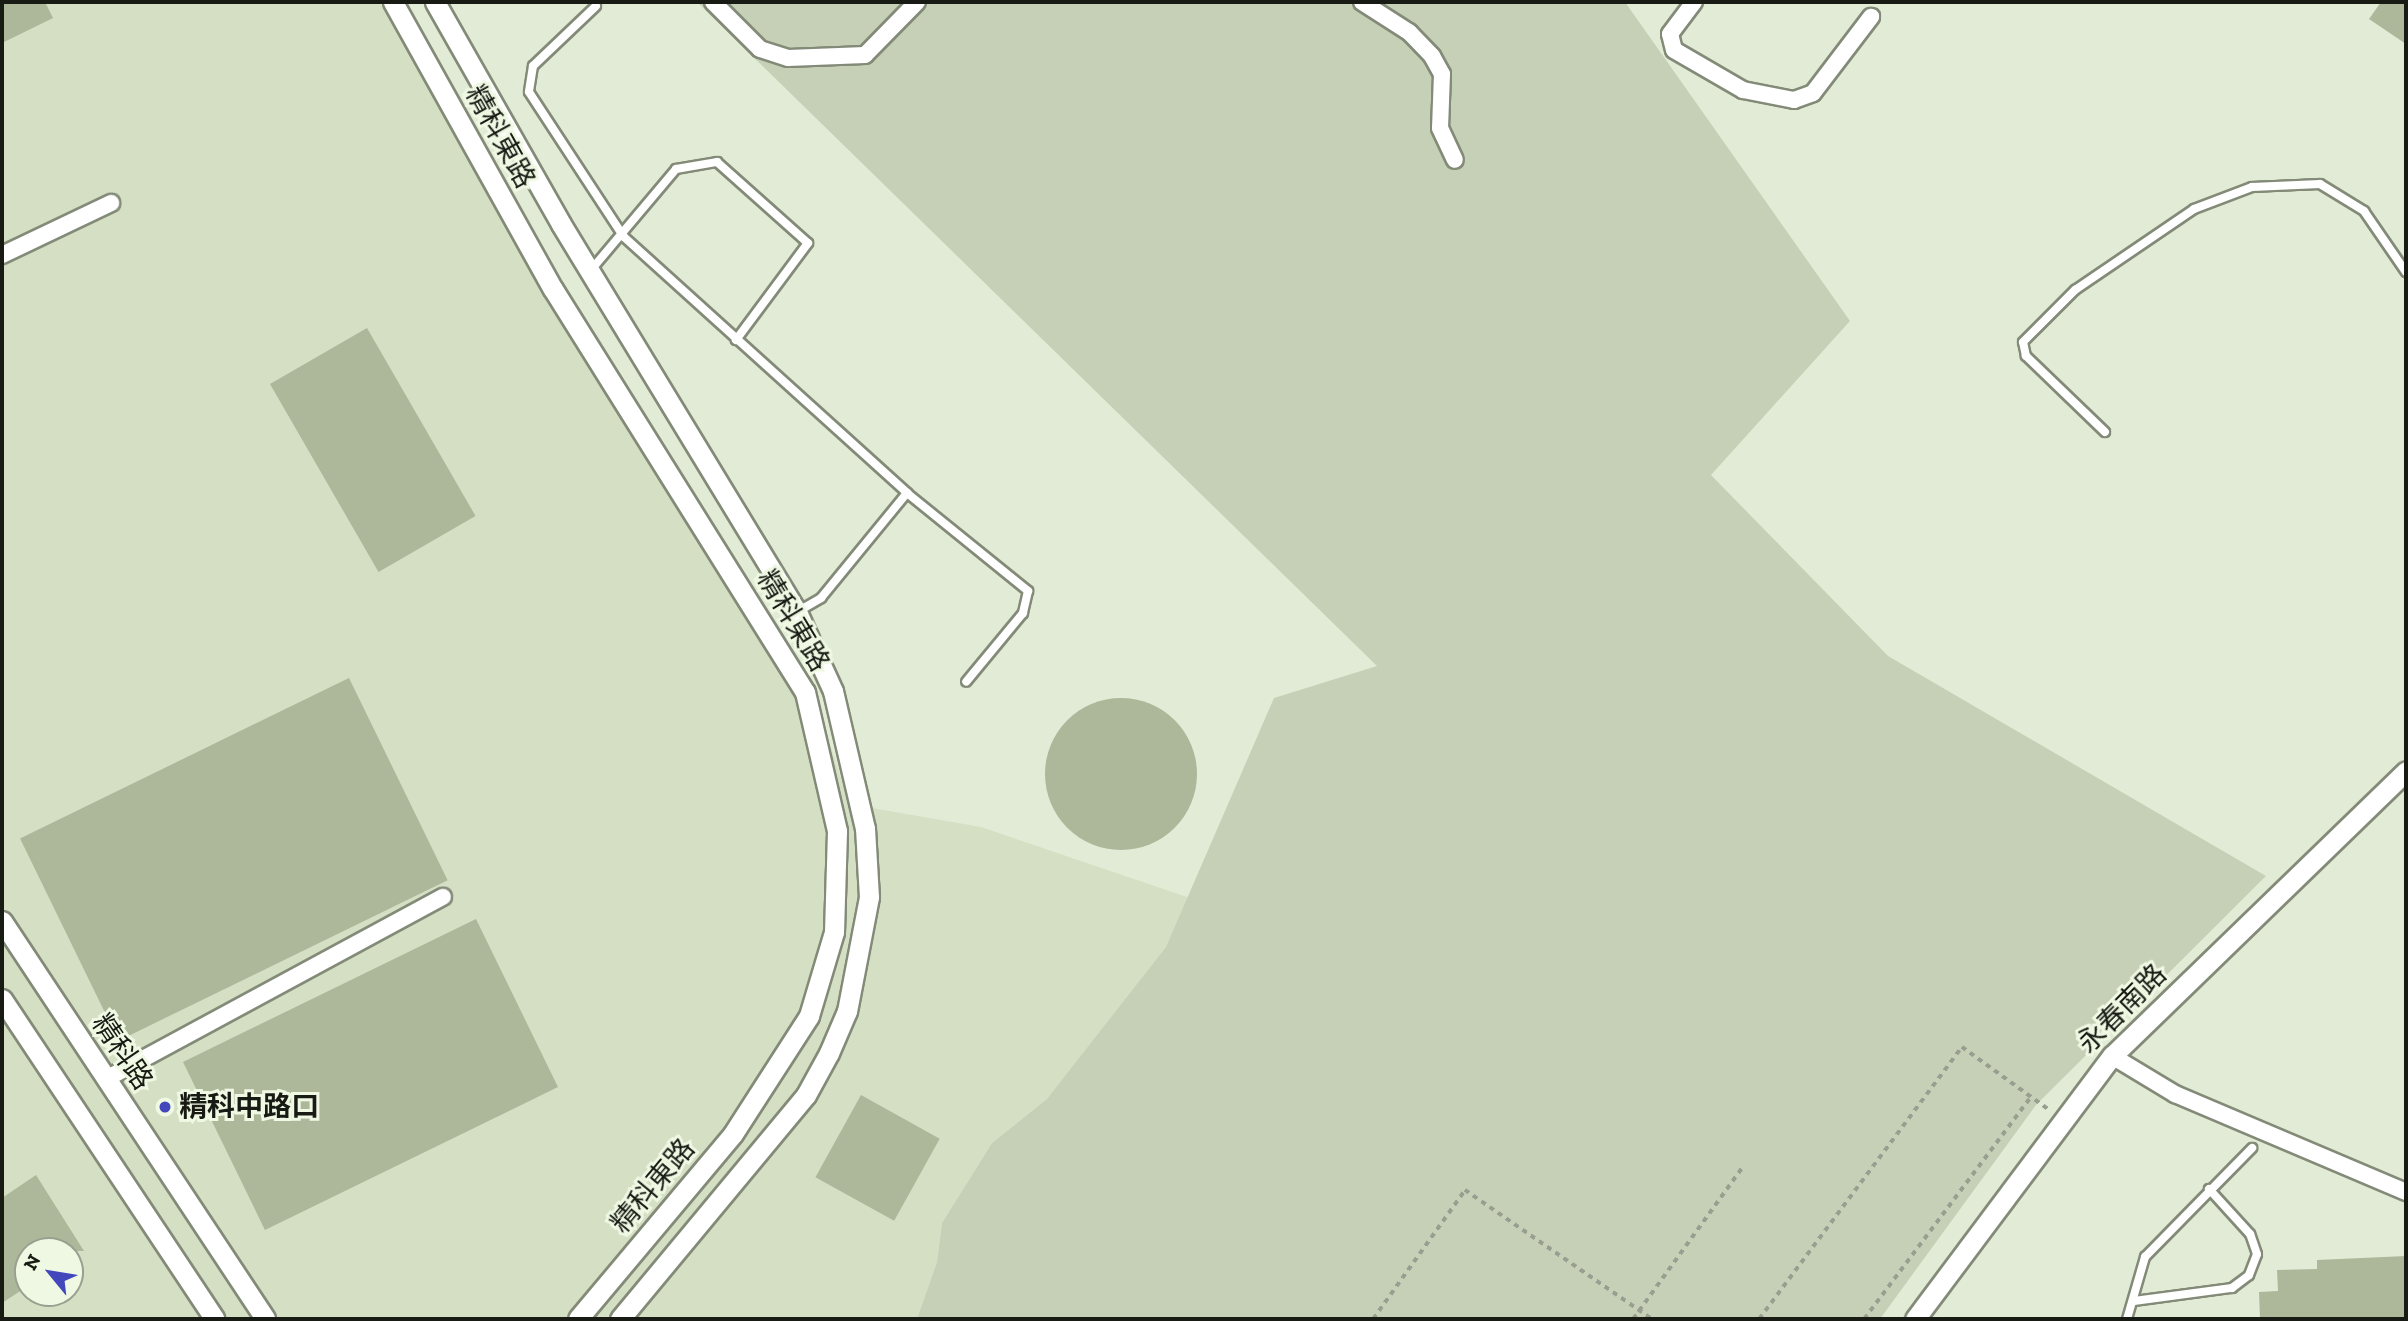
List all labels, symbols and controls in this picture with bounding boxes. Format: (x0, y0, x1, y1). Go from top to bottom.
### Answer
street label: 精科東路 (458, 80, 542, 194)
street label: 精科東路 (750, 564, 836, 678)
street label: 永春南路 (2071, 958, 2173, 1060)
street label: 精科路 (85, 1008, 159, 1096)
place label: 精科中路口 (179, 1090, 319, 1124)
marker: 精科中路口 (157, 1099, 173, 1115)
street label: 精科東路 (604, 1132, 702, 1240)
north arrow (14, 1237, 84, 1307)
text: N (19, 1250, 46, 1274)

